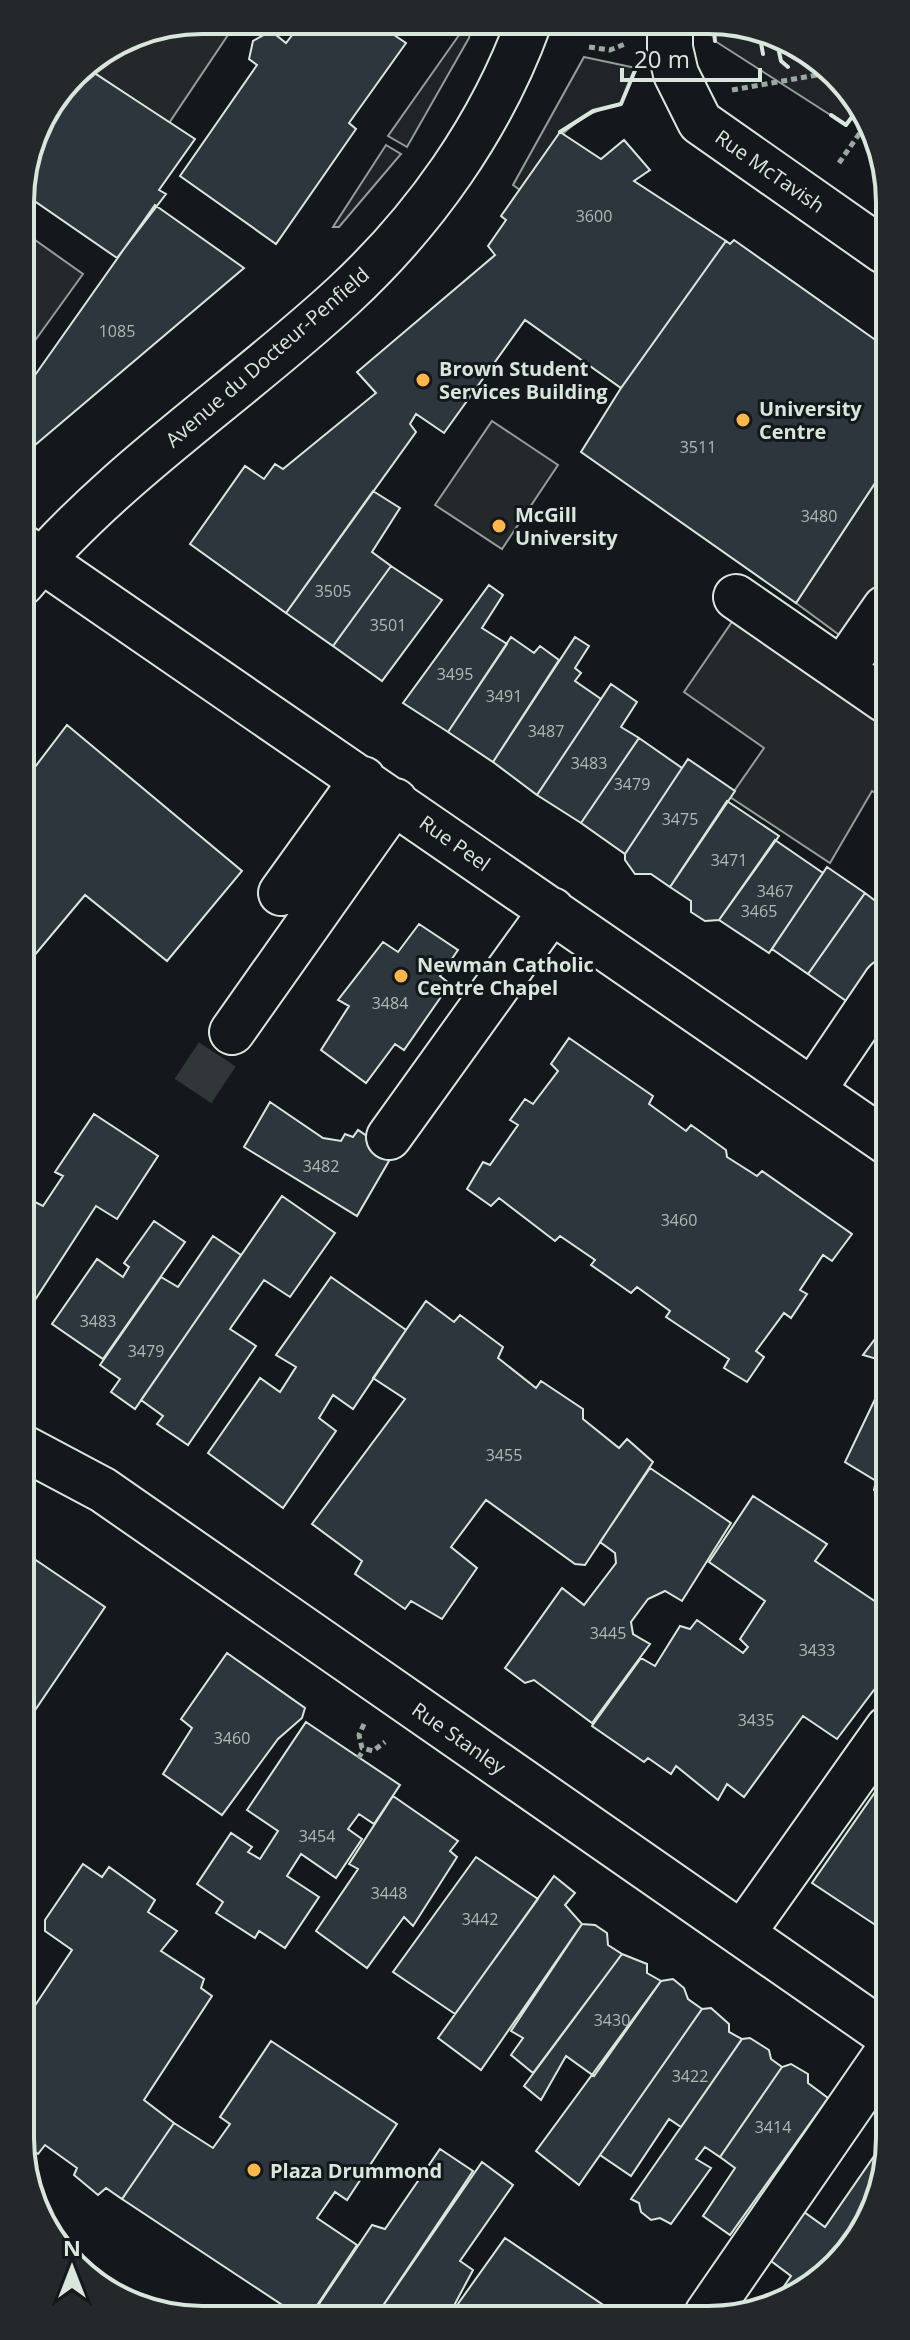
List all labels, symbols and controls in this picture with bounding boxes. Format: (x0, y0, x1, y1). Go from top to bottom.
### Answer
scale bar (622, 32, 760, 82)
text: 20 m (634, 42, 690, 75)
street label: Rue McTavish (710, 123, 830, 219)
house number: 3600 (576, 205, 612, 227)
street label: Avenue du Docteur-Penfield (159, 261, 375, 453)
house number: 1085 (99, 320, 135, 342)
place label: Brown Student Services Building (439, 355, 608, 405)
marker: Brown Student Services Building (414, 371, 432, 389)
place label: University Centre (759, 395, 862, 445)
marker: University Centre (734, 411, 752, 429)
house number: 3511 (680, 436, 716, 458)
place label: McGill University (515, 501, 618, 551)
house number: 3480 (801, 505, 837, 527)
marker: McGill University (490, 517, 508, 535)
house number: 3505 (315, 580, 351, 602)
house number: 3501 (370, 614, 406, 636)
house number: 3495 (437, 663, 473, 685)
house number: 3491 (486, 685, 522, 707)
house number: 3487 (528, 720, 564, 742)
house number: 3483 (571, 752, 607, 774)
house number: 3479 (614, 773, 650, 795)
house number: 3475 (662, 808, 698, 830)
street label: Rue Peel (414, 809, 496, 877)
house number: 3471 (711, 849, 747, 871)
house number: 3467 (757, 880, 793, 902)
house number: 3465 (741, 900, 777, 922)
place label: Newman Catholic Centre Chapel (417, 951, 594, 1001)
marker: Newman Catholic Centre Chapel (392, 967, 410, 985)
house number: 3484 (372, 992, 408, 1014)
house number: 3482 (303, 1155, 339, 1177)
house number: 3460 (661, 1209, 697, 1231)
house number: 3483 (80, 1310, 116, 1332)
house number: 3479 (128, 1340, 164, 1362)
house number: 3455 (486, 1444, 522, 1466)
house number: 3445 (590, 1622, 626, 1644)
house number: 3433 (799, 1639, 835, 1661)
street label: Rue Stanley (407, 1696, 512, 1781)
house number: 3435 (738, 1709, 774, 1731)
house number: 3460 (214, 1727, 250, 1749)
house number: 3454 (299, 1825, 335, 1847)
house number: 3448 (371, 1882, 407, 1904)
house number: 3442 (462, 1908, 498, 1930)
house number: 3430 (594, 2009, 630, 2031)
house number: 3422 (672, 2065, 708, 2087)
house number: 3414 (755, 2116, 791, 2138)
place label: Plaza Drummond (270, 2157, 442, 2184)
marker: Plaza Drummond (245, 2161, 263, 2179)
north arrow (32, 2228, 112, 2308)
text: N (63, 2232, 81, 2262)

